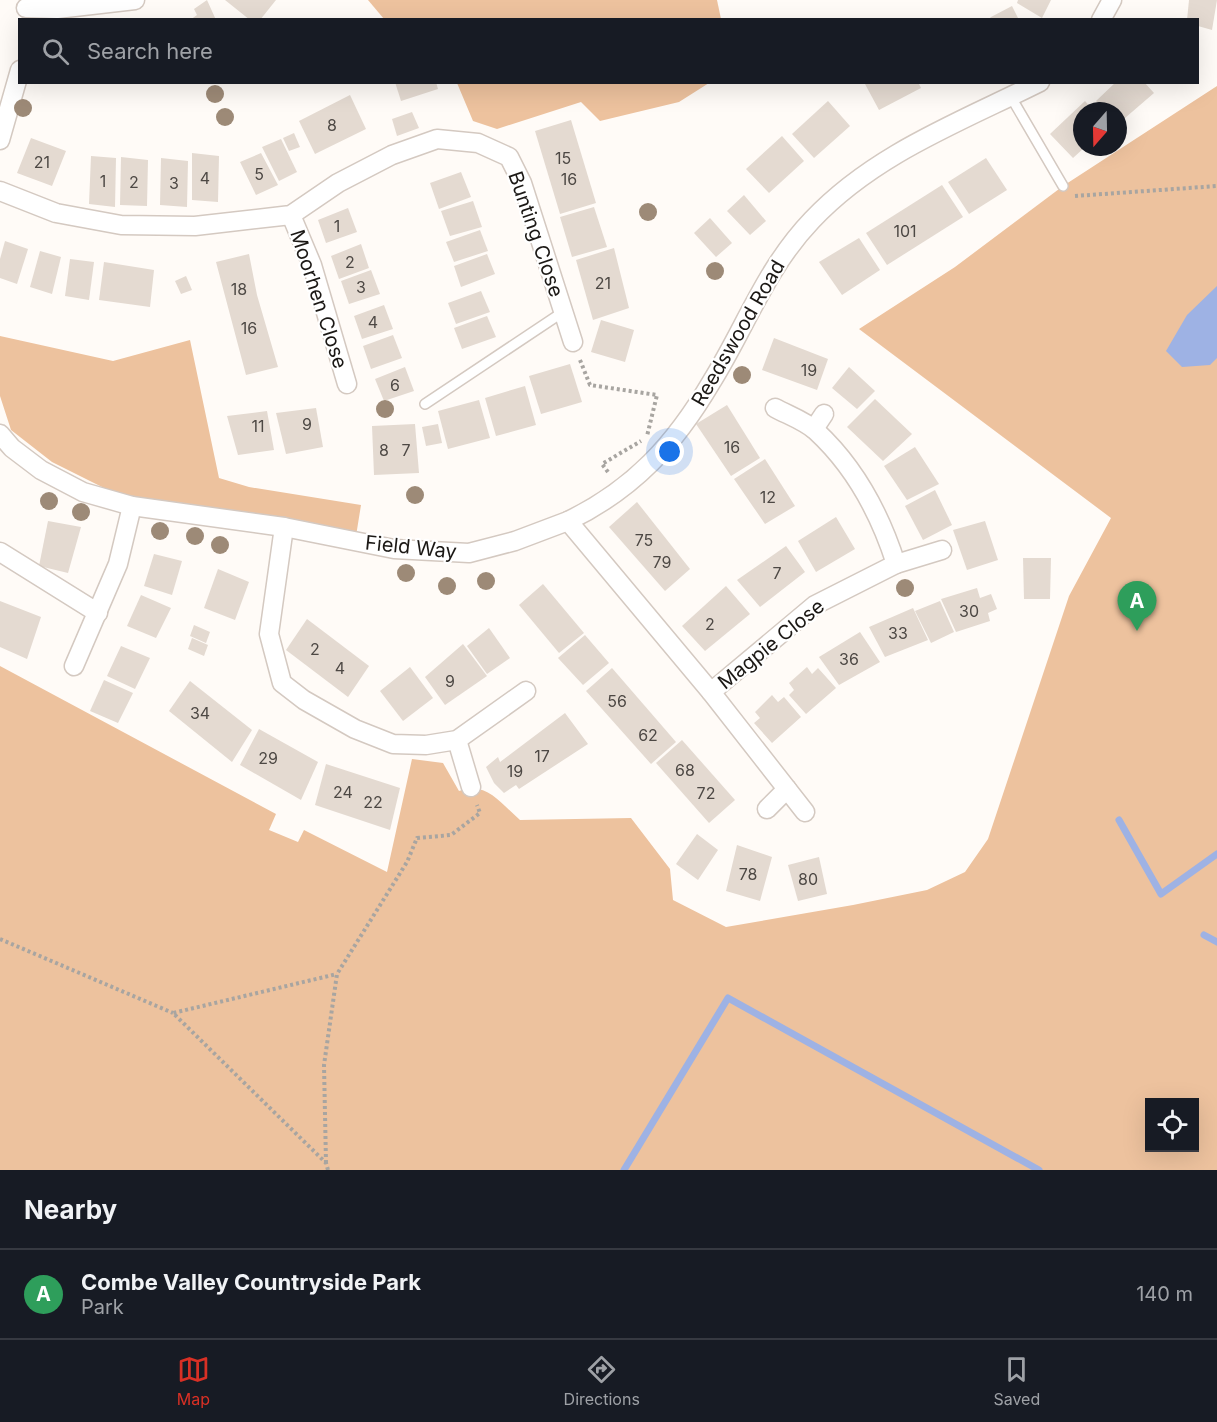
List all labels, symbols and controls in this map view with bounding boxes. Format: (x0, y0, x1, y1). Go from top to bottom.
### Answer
search box (18, 18, 1199, 84)
icon: search (39, 35, 72, 68)
text: Search here (87, 38, 213, 64)
north arrow (1073, 102, 1127, 156)
house number: 8 (327, 115, 337, 135)
house number: 15 (555, 148, 571, 168)
house number: 21 (34, 152, 50, 172)
house number: 5 (254, 164, 264, 184)
house number: 4 (200, 168, 210, 188)
street label: Bunting Close (503, 168, 569, 300)
house number: 16 (561, 169, 577, 189)
house number: 1 (100, 171, 106, 191)
house number: 2 (129, 172, 139, 192)
house number: 3 (169, 173, 179, 193)
house number: 1 (334, 216, 340, 236)
house number: 101 (893, 221, 917, 241)
street label: Moorhen Close (285, 227, 353, 371)
house number: 2 (345, 252, 355, 272)
street label: Reedswood Road (686, 256, 790, 410)
house number: 21 (595, 273, 611, 293)
house number: 3 (356, 277, 366, 297)
house number: 18 (231, 279, 247, 299)
house number: 4 (368, 312, 378, 332)
house number: 16 (241, 318, 257, 338)
house number: 19 (801, 360, 817, 380)
house number: 6 (390, 375, 400, 395)
house number: 9 (302, 414, 312, 434)
house number: 11 (251, 416, 265, 436)
your location (655, 437, 684, 466)
house number: 16 (724, 437, 740, 457)
house number: 8 (379, 440, 389, 460)
house number: 7 (401, 440, 411, 460)
house number: 12 (760, 487, 776, 507)
street label: Field Way (364, 530, 458, 564)
house number: 75 (635, 530, 653, 550)
house number: 79 (653, 552, 671, 572)
house number: 7 (772, 563, 782, 583)
pin: A (1118, 582, 1156, 631)
street label: Magpie Close (713, 594, 829, 694)
house number: 30 (959, 601, 979, 621)
house number: 2 (705, 614, 715, 634)
house number: 33 (888, 623, 908, 643)
house number: 2 (310, 639, 320, 659)
house number: 36 (839, 649, 859, 669)
house number: 4 (335, 658, 345, 678)
house number: 9 (445, 671, 455, 691)
house number: 56 (607, 691, 627, 711)
house number: 34 (190, 703, 210, 723)
house number: 62 (638, 725, 658, 745)
house number: 17 (534, 746, 550, 766)
house number: 29 (258, 748, 278, 768)
house number: 68 (675, 760, 695, 780)
house number: 19 (507, 761, 523, 781)
house number: 24 (333, 782, 353, 802)
house number: 72 (697, 783, 715, 803)
house number: 22 (363, 792, 383, 812)
house number: 78 (739, 864, 757, 884)
house number: 80 (798, 869, 818, 889)
map controls (1145, 1098, 1199, 1152)
button: locate (1145, 1098, 1199, 1152)
text: Nearby (24, 1194, 117, 1225)
text: Combe Valley Countryside Park (81, 1269, 421, 1295)
text: A (36, 1282, 51, 1306)
text: 140 m (1136, 1282, 1193, 1306)
text: Park (81, 1295, 124, 1319)
tab: Map (177, 1353, 210, 1409)
tab: Directions (564, 1353, 640, 1409)
tab: Saved (993, 1353, 1040, 1409)

